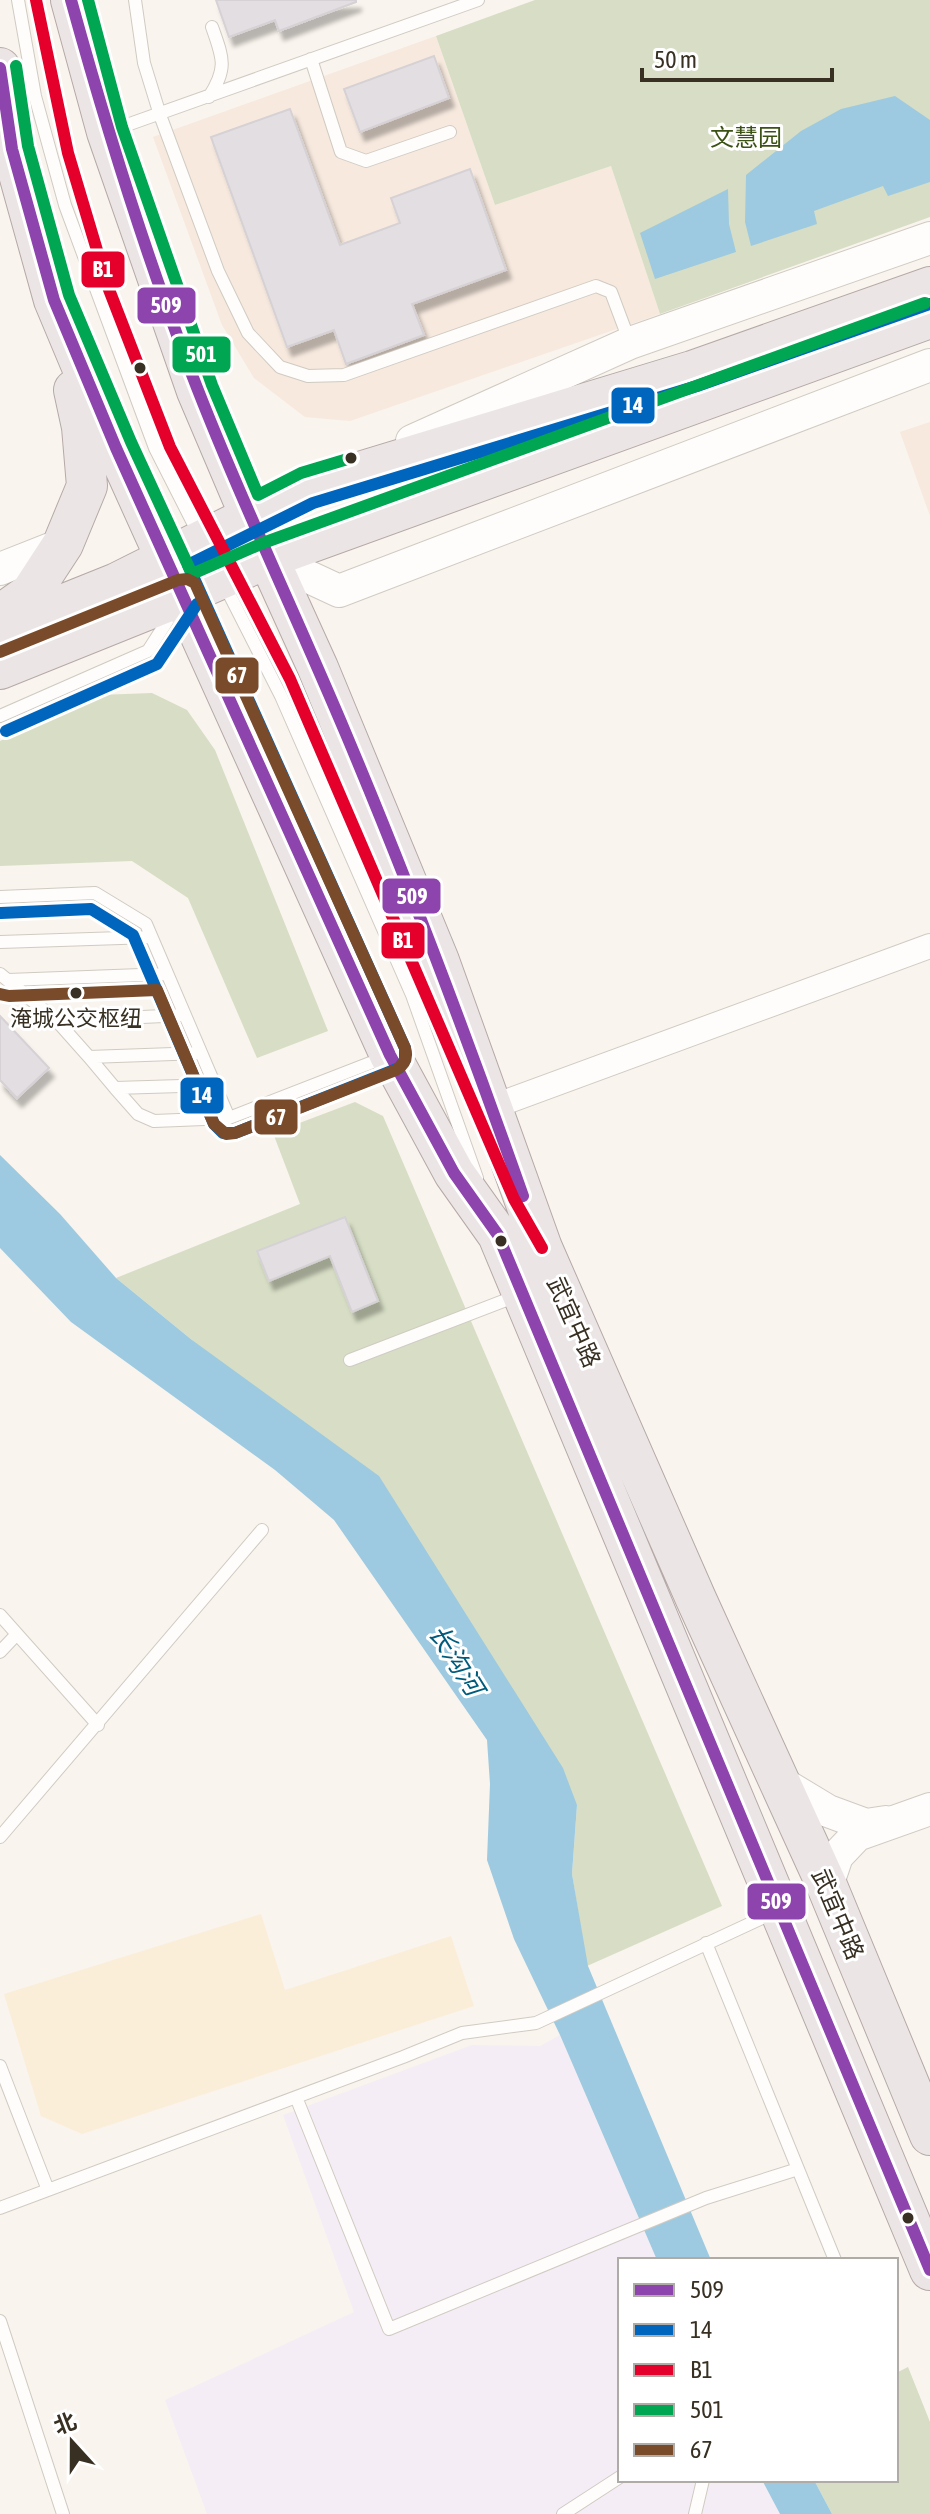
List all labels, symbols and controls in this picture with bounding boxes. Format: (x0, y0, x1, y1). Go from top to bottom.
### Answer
scale bar (642, 32, 832, 82)
text: 50 m (654, 46, 697, 73)
park label: 文慧园 (710, 124, 782, 151)
line badge: B1 (80, 250, 126, 289)
text: B1 (93, 256, 113, 282)
line badge: 509 (136, 286, 197, 325)
text: 509 (150, 292, 182, 318)
line badge: 501 (171, 335, 232, 374)
text: 501 (185, 341, 217, 367)
unlabelled marker (132, 360, 148, 376)
line badge: 14 (610, 386, 656, 425)
text: 14 (623, 392, 643, 418)
unlabelled marker (343, 450, 359, 466)
line badge: 67 (214, 656, 260, 695)
text: 67 (227, 662, 247, 688)
line badge: 509 (381, 877, 442, 915)
text: 509 (396, 883, 428, 909)
line badge: B1 (380, 921, 426, 960)
text: B1 (393, 927, 413, 953)
marker: 淹城公交枢纽 (68, 985, 84, 1001)
place label: 淹城公交枢纽 (10, 1005, 142, 1031)
line badge: 14 (179, 1076, 225, 1115)
text: 14 (192, 1082, 212, 1108)
line badge: 67 (253, 1098, 299, 1136)
text: 67 (266, 1104, 286, 1130)
unlabelled marker (493, 1233, 509, 1249)
street label: 武宜中路 (542, 1273, 606, 1371)
water label: 长沟河 (423, 1619, 492, 1705)
street label: 武宜中路 (807, 1865, 869, 1963)
line badge: 509 (746, 1882, 807, 1921)
text: 509 (760, 1888, 792, 1914)
unlabelled marker (900, 2210, 916, 2226)
legend (618, 2258, 898, 2482)
text: 509 (690, 2276, 724, 2303)
text: 14 (690, 2316, 713, 2343)
text: B1 (690, 2356, 713, 2383)
text: 501 (690, 2396, 724, 2423)
north arrow (32, 2402, 112, 2482)
text: 北 (50, 2407, 80, 2439)
text: 67 (690, 2436, 713, 2463)

